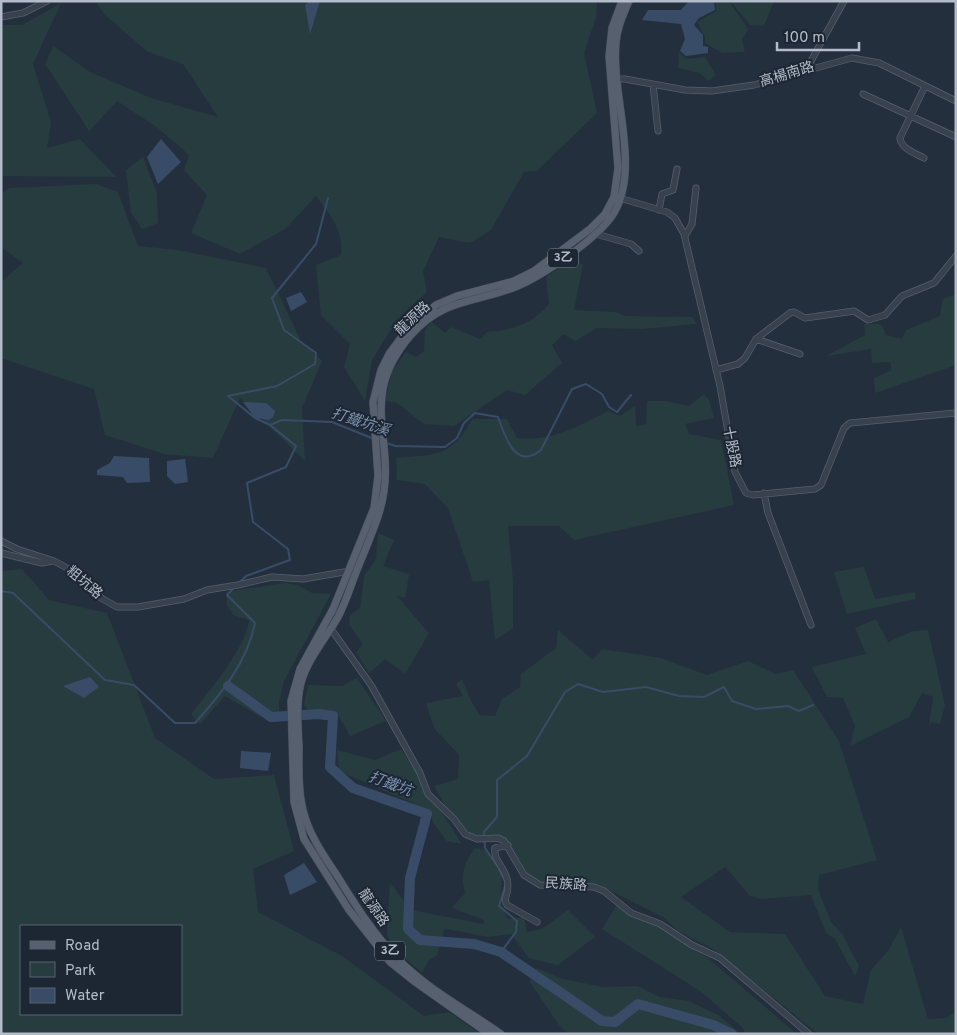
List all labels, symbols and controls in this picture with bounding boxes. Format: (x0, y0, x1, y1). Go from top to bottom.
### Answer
scale bar (777, 20, 860, 52)
text: 100 m (784, 29, 825, 48)
street label: 高楊南路 (758, 59, 816, 91)
road number: 3乙 (548, 248, 578, 268)
street label: 龍源路 (391, 298, 434, 340)
water label: 打鐵坑溪 (329, 405, 393, 442)
street label: 十股路 (719, 425, 743, 469)
street label: 粗坑路 (62, 562, 106, 603)
water label: 打鐵坑 (366, 768, 416, 802)
street label: 民族路 (544, 875, 588, 895)
street label: 龍源路 (354, 885, 393, 930)
legend (20, 925, 182, 1015)
text: Road (65, 937, 100, 956)
road number: 3乙 (375, 941, 405, 960)
text: Park (65, 962, 96, 981)
text: Water (65, 987, 105, 1006)

